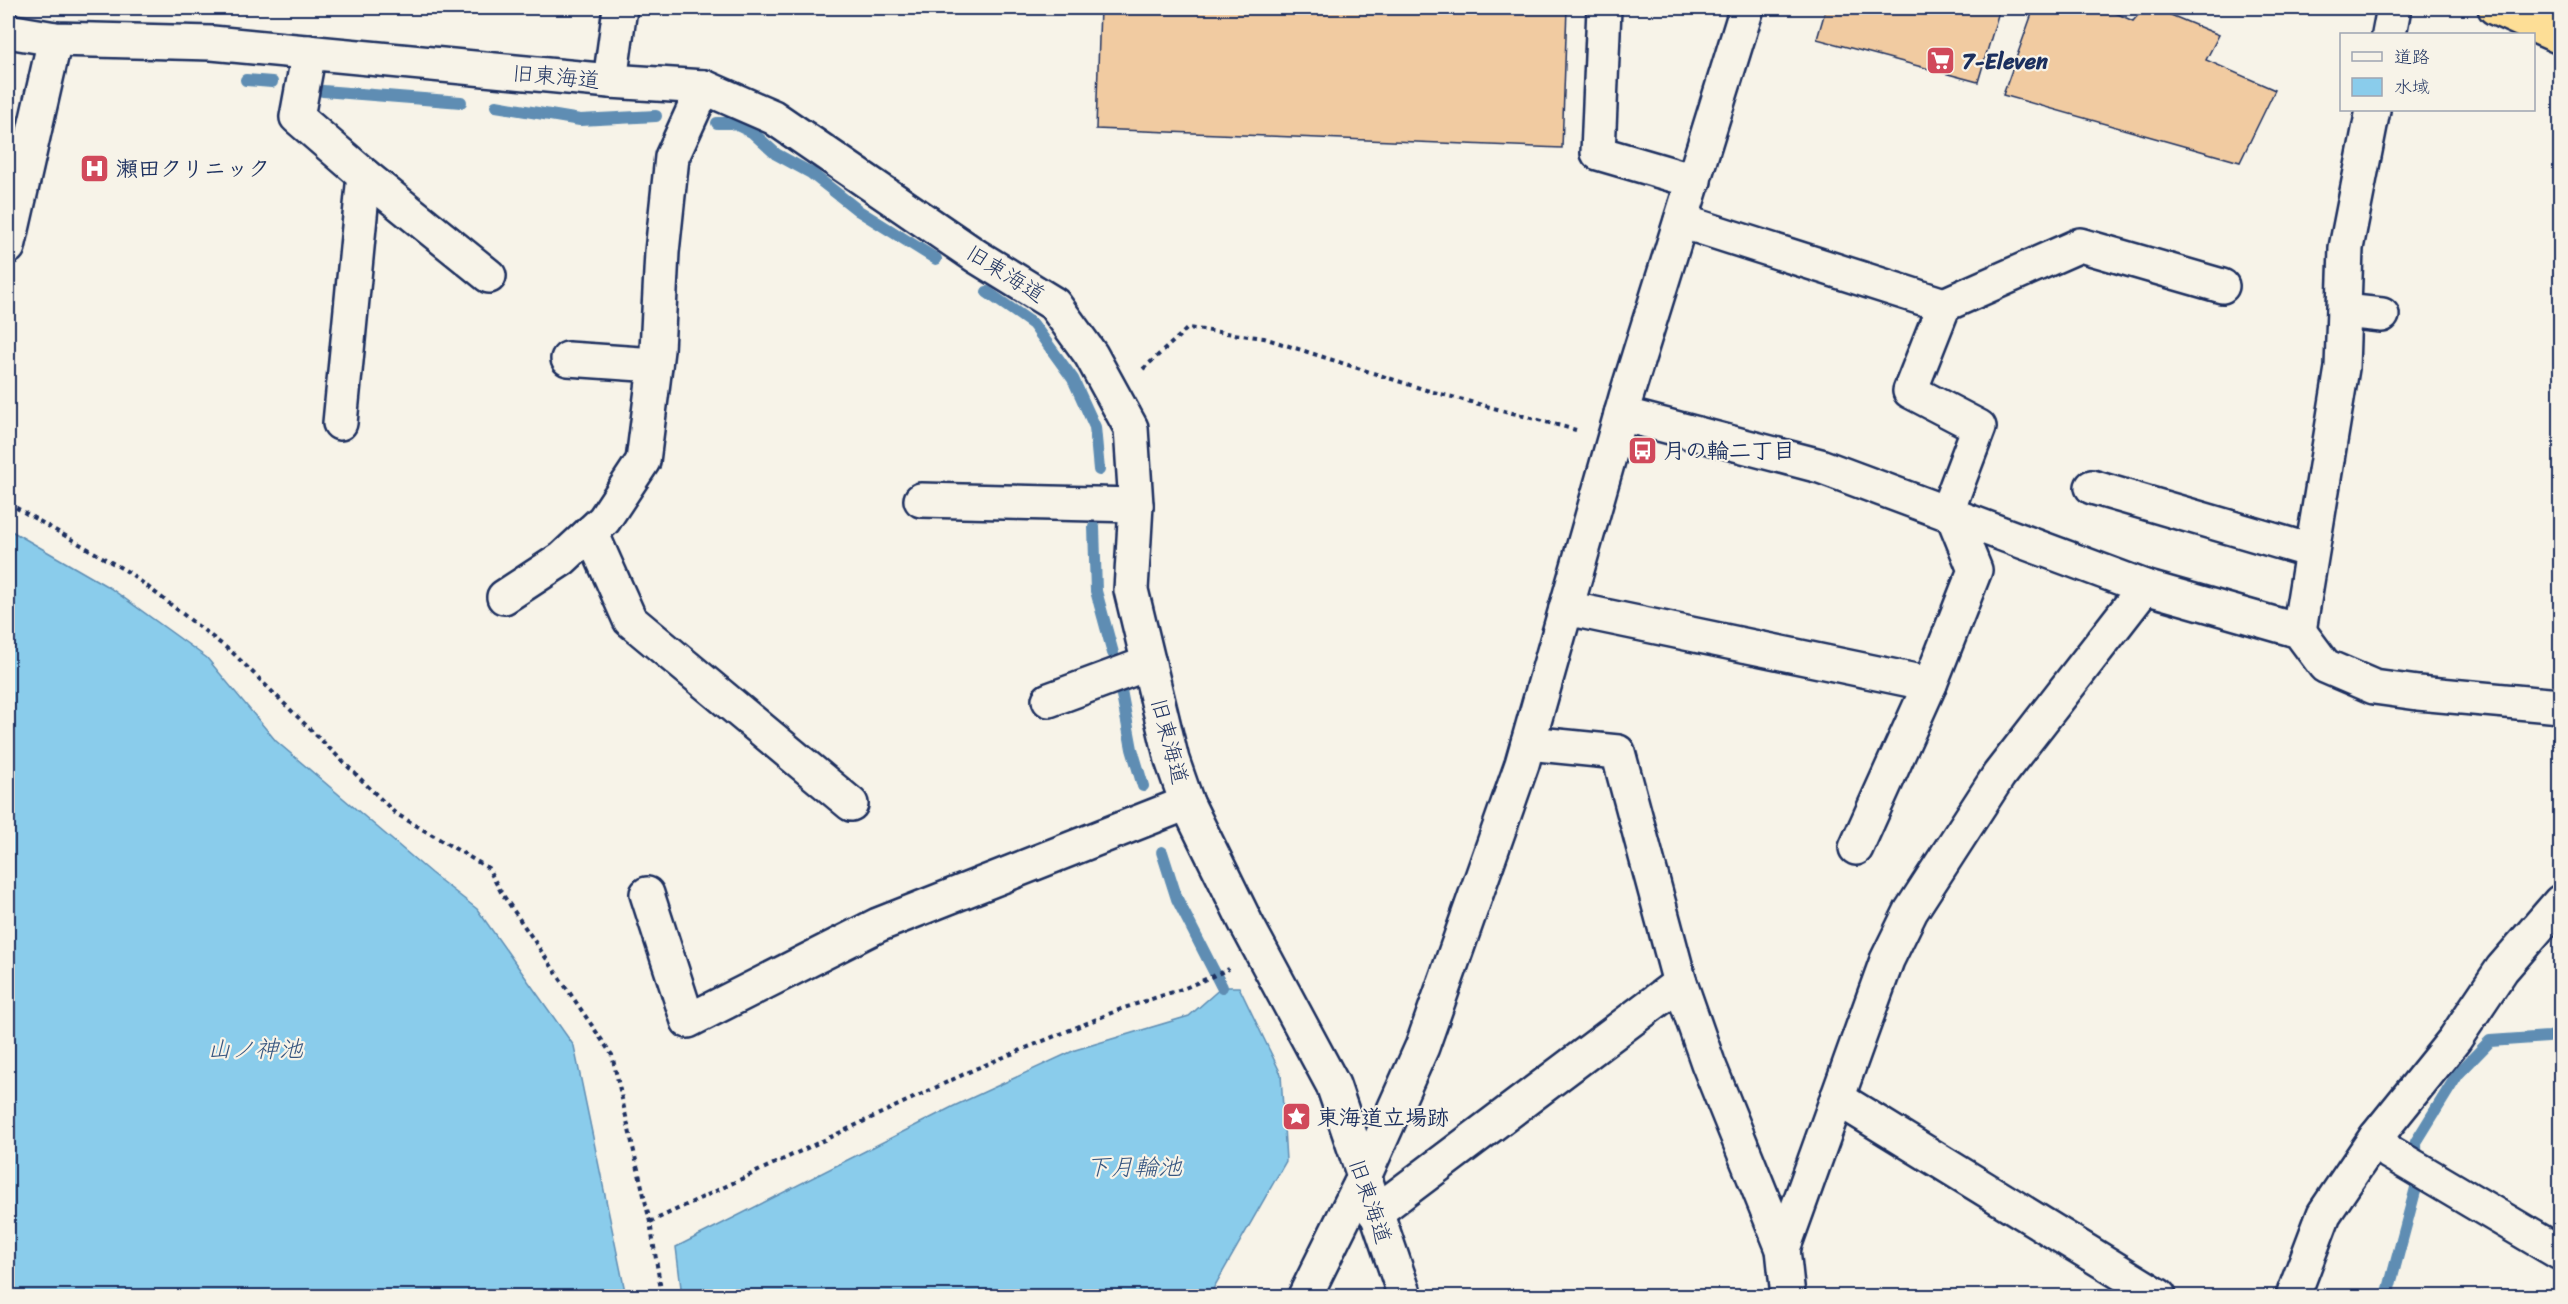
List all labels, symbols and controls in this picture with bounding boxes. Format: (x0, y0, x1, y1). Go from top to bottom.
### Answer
legend (2340, 33, 2535, 111)
text: 道路 (2394, 41, 2430, 73)
place label: 7-Eleven (1962, 42, 2048, 81)
supermarket icon: 7-Eleven (1925, 45, 1957, 77)
street label: 旧東海道 (510, 53, 601, 100)
text: 水域 (2394, 71, 2430, 103)
place label: 瀬田クリニック (116, 149, 270, 188)
hospital icon: 瀬田クリニック (79, 152, 111, 184)
street label: 旧東海道 (958, 234, 1053, 313)
place label: 月の輪二丁目 (1663, 431, 1795, 470)
bus stop icon: 月の輪二丁目 (1626, 434, 1658, 466)
street label: 旧東海道 (1139, 694, 1200, 789)
water label: 山ノ神池 (207, 1028, 304, 1070)
place label: 東海道立場跡 (1317, 1098, 1449, 1137)
place icon: 東海道立場跡 (1280, 1101, 1312, 1133)
water label: 下月輪池 (1086, 1146, 1183, 1188)
street label: 旧東海道 (1338, 1153, 1403, 1249)

